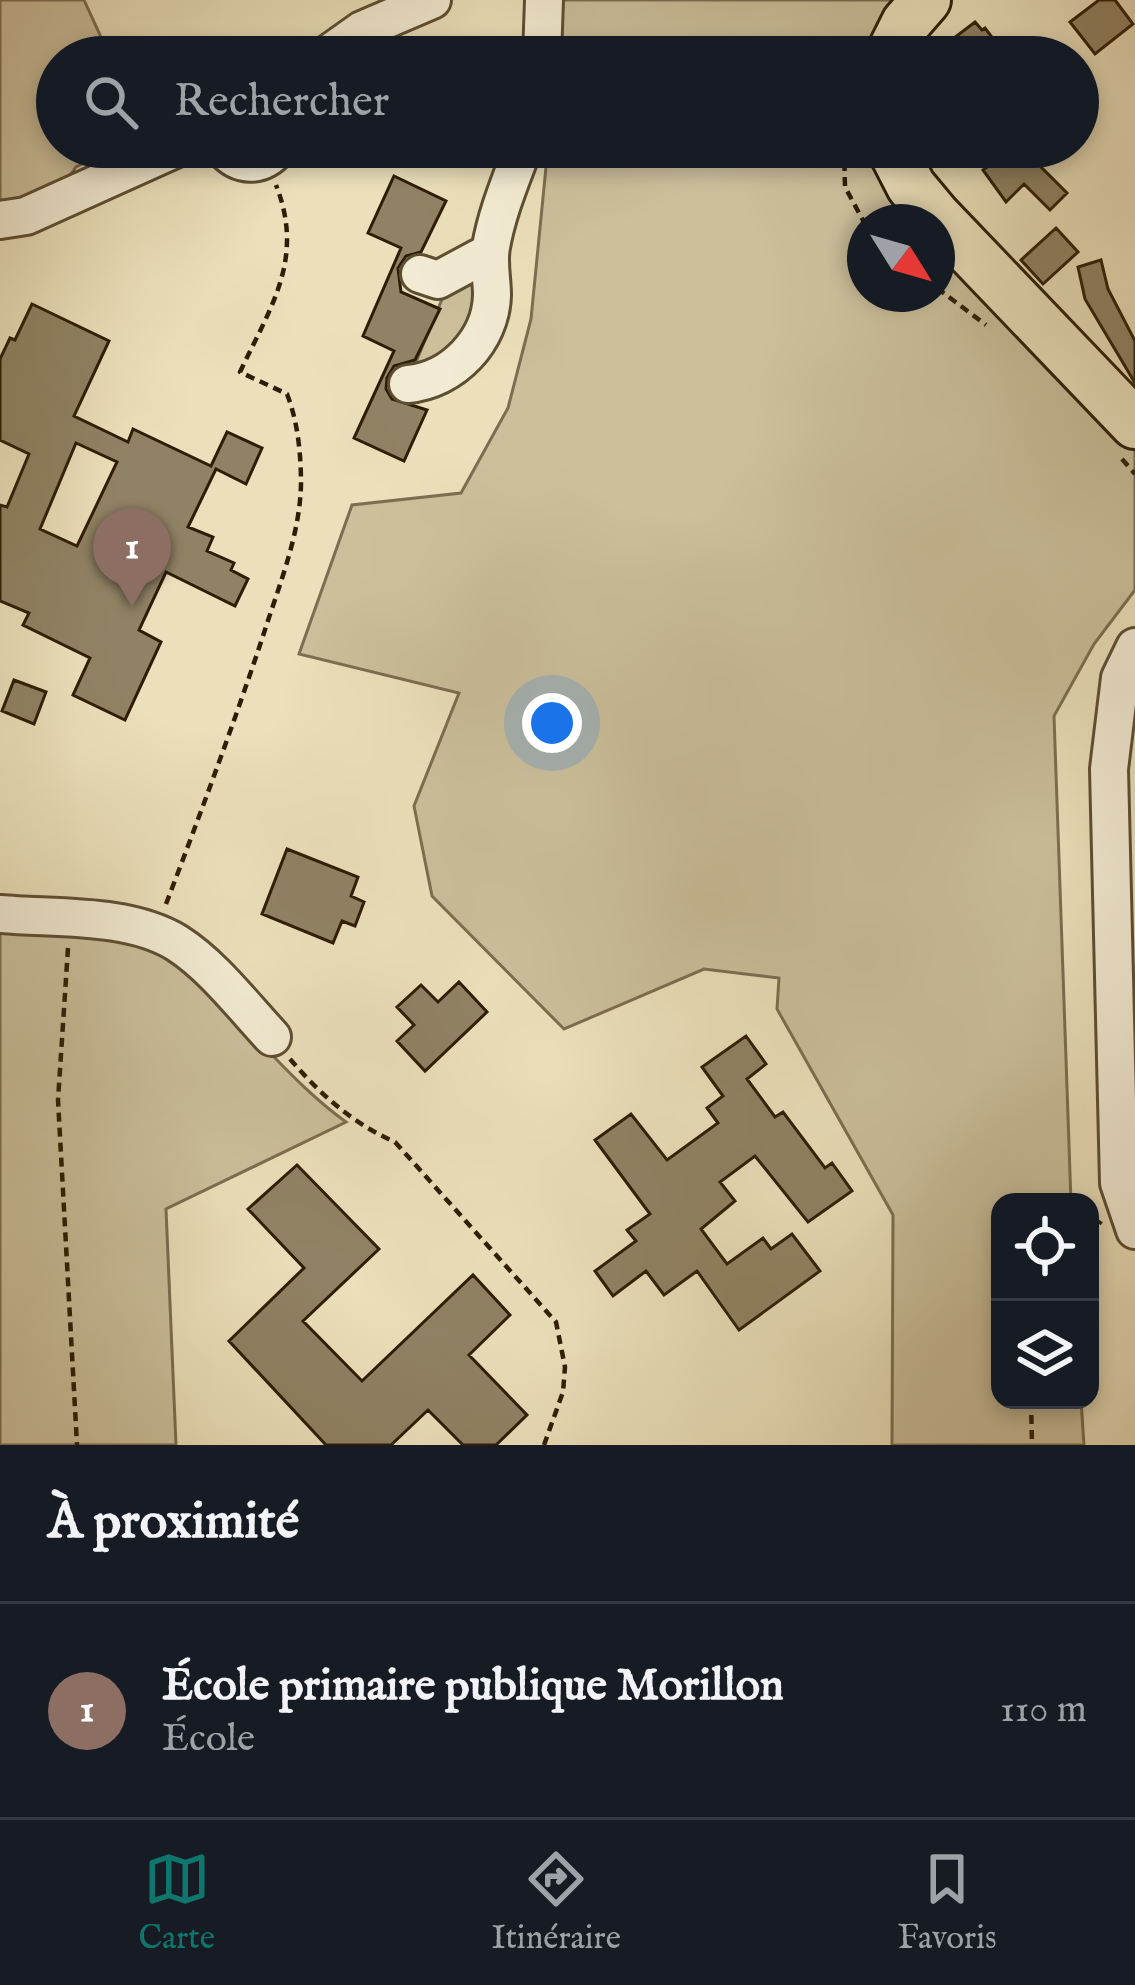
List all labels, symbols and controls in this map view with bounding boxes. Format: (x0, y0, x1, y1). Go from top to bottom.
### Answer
search box (36, 36, 1099, 168)
icon: search (78, 69, 144, 135)
text: Rechercher (174, 74, 389, 131)
north arrow (847, 204, 955, 312)
pin: 1 (93, 508, 171, 607)
your location (522, 693, 582, 753)
map controls (991, 1193, 1099, 1409)
button: locate (991, 1193, 1099, 1301)
button: layers (991, 1301, 1099, 1409)
text: À proximité (48, 1491, 299, 1556)
text: École primaire publique Morillon (162, 1658, 784, 1715)
text: 1 (80, 1686, 94, 1735)
text: 110 m (1000, 1686, 1087, 1735)
text: École (162, 1715, 255, 1764)
tab: Carte (138, 1846, 215, 1960)
tab: Itinéraire (492, 1846, 621, 1960)
tab: Favoris (898, 1846, 997, 1960)

